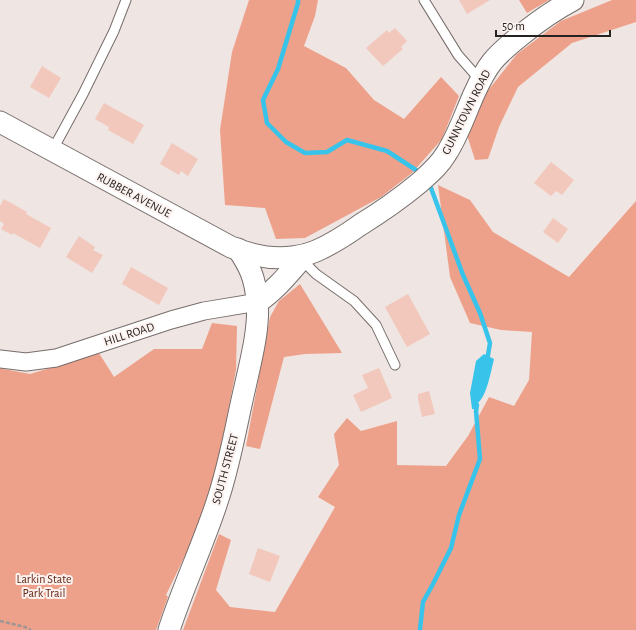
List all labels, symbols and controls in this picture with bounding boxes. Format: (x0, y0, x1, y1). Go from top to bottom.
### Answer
scale bar (496, 12, 610, 38)
text: 50 m (502, 20, 525, 32)
street label: GUNNTOWN ROAD (439, 67, 493, 156)
street label: RUBBER AVENUE (95, 170, 173, 220)
street label: HILL ROAD (102, 320, 156, 348)
street label: SOUTH STREET (210, 432, 240, 505)
park label: Larkin State Park Trail (16, 573, 72, 599)

